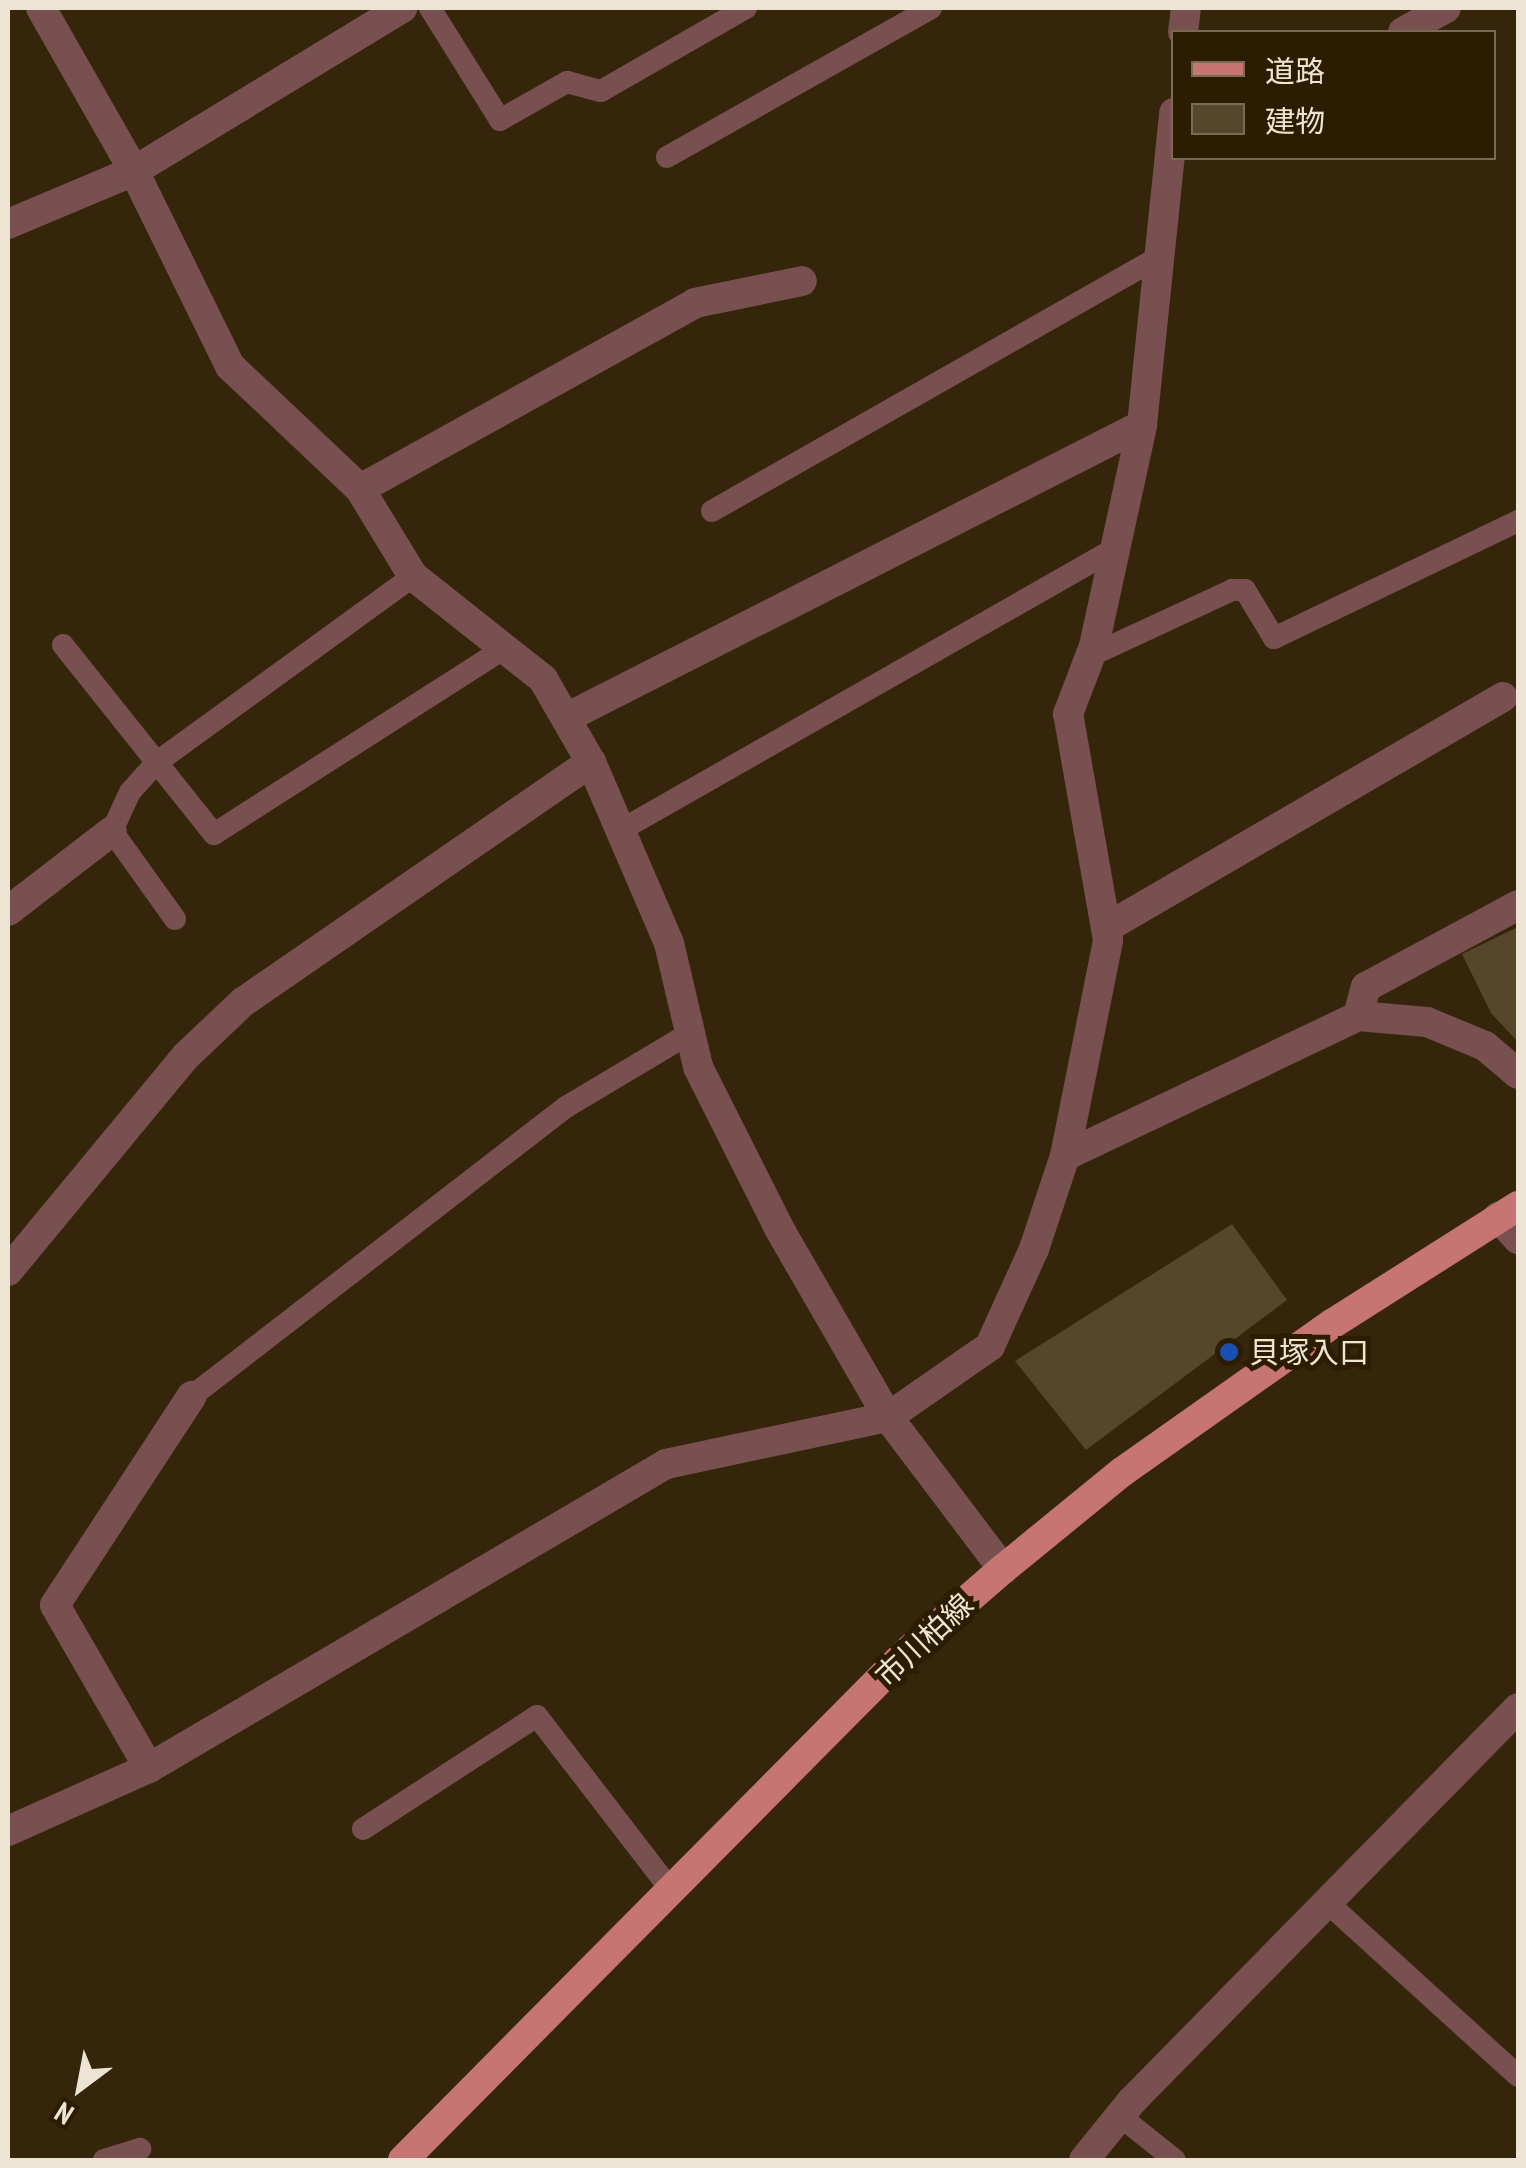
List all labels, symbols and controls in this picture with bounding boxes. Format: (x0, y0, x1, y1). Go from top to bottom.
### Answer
legend (1171, 30, 1496, 160)
text: 道路 (1265, 51, 1325, 90)
text: 建物 (1265, 101, 1325, 140)
place label: 貝塚入口 (1249, 1334, 1369, 1370)
marker: 貝塚入口 (1218, 1341, 1240, 1363)
street label: 市川柏線 (868, 1586, 980, 1694)
north arrow (30, 2038, 130, 2138)
text: N (48, 2094, 80, 2134)

